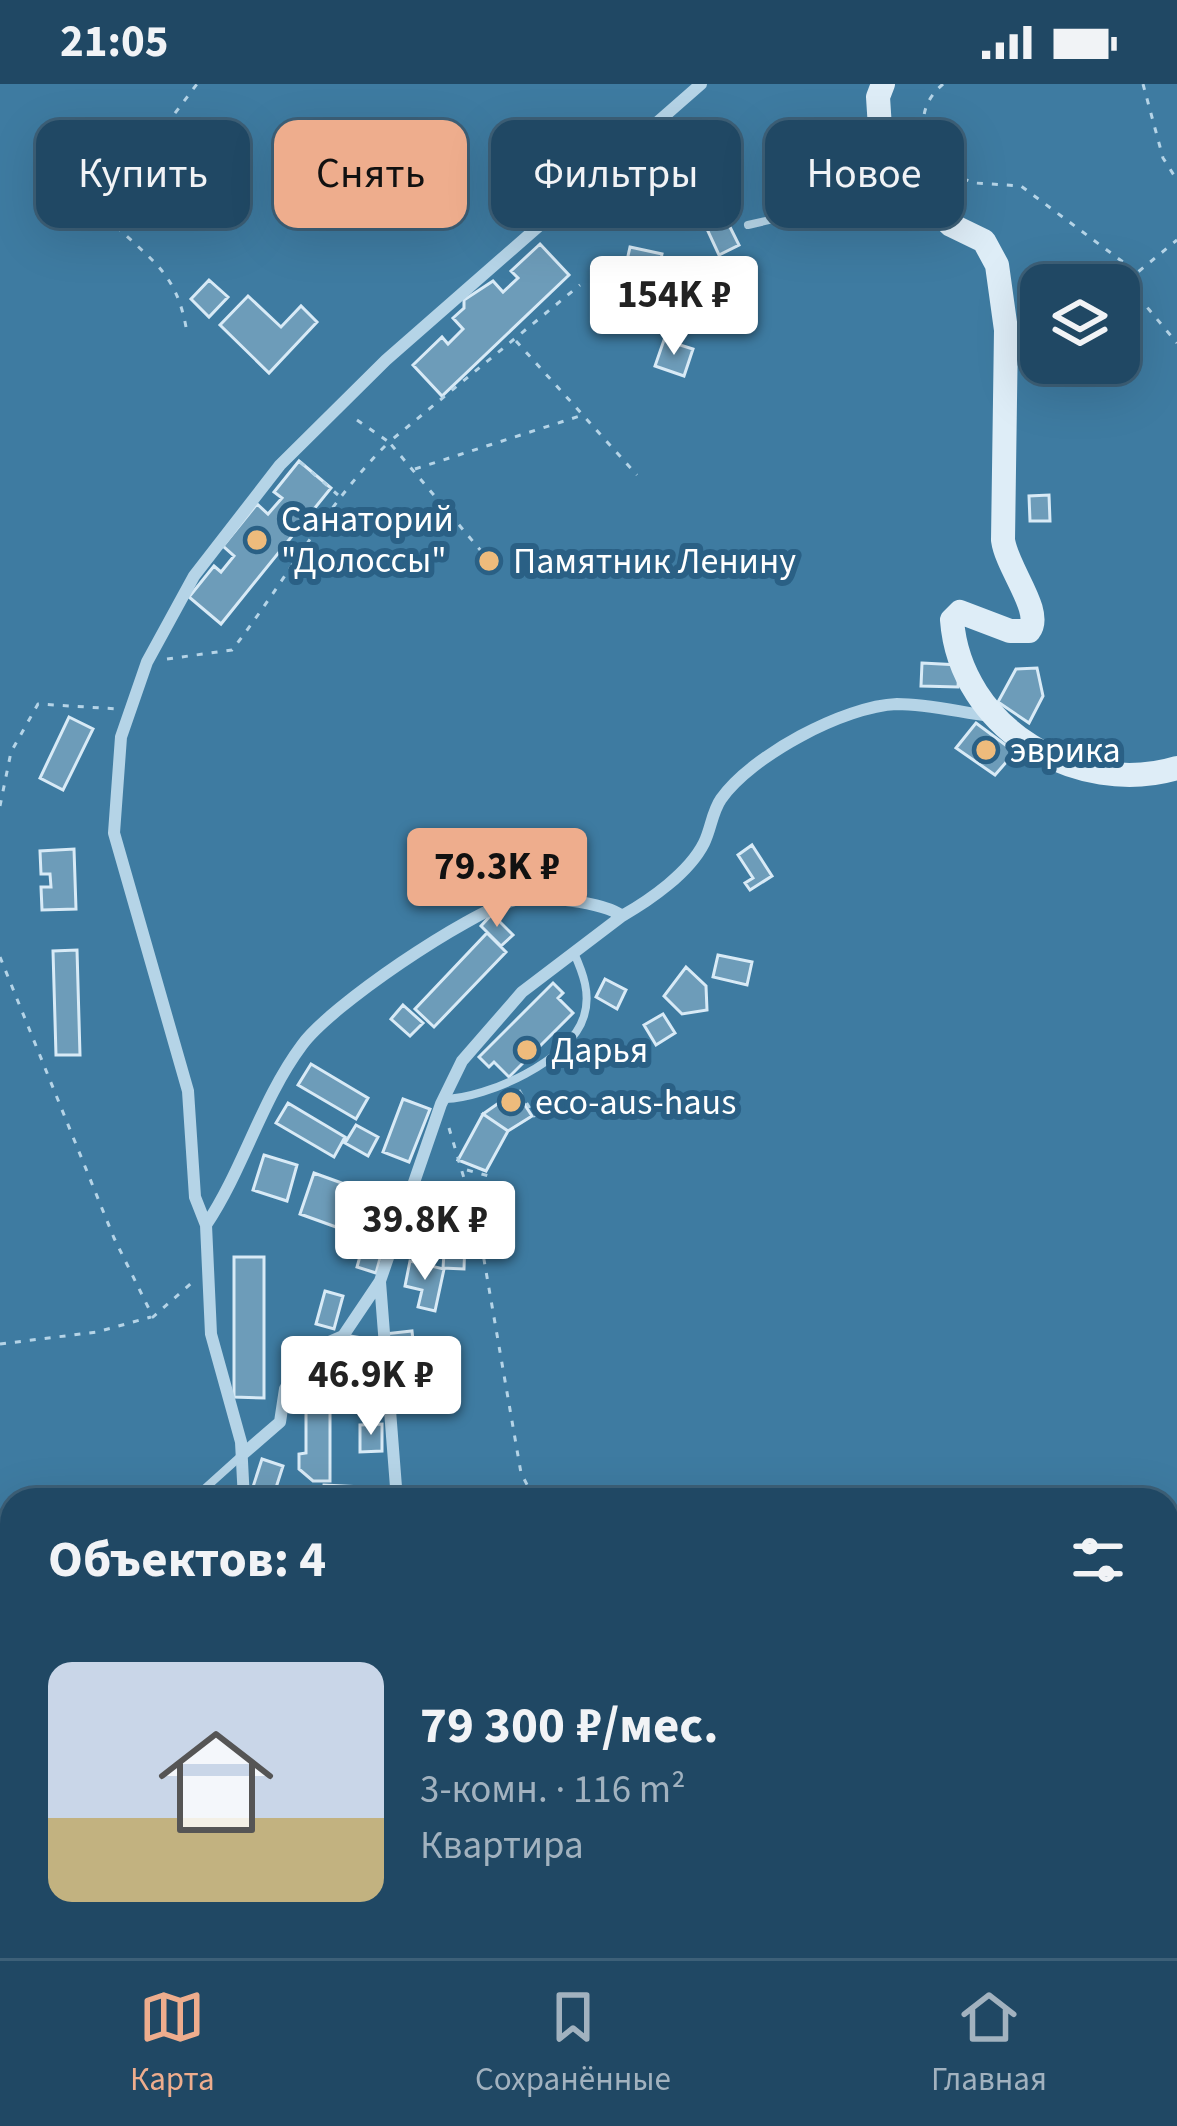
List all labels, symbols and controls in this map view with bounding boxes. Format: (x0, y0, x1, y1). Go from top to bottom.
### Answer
text: 21:05 (60, 10, 169, 74)
chip: Купить (36, 120, 250, 228)
chip: Снять (274, 120, 467, 228)
chip: Фильтры (491, 120, 741, 228)
chip: Новое (765, 120, 964, 228)
pin: 154K ₽ (576, 256, 772, 358)
map controls (1020, 264, 1140, 384)
button: layers (1020, 264, 1140, 384)
text: 154K ₽ (617, 267, 731, 323)
place label: Санаторий "Долоссы" (281, 494, 454, 586)
marker: Санаторий "Долоссы" (244, 527, 270, 553)
place label: Памятник Ленину (513, 536, 796, 587)
marker: Памятник Ленину (476, 548, 502, 574)
place label: эврика (1010, 725, 1121, 776)
marker: эврика (973, 737, 999, 763)
pin: 79.3K ₽ (386, 828, 608, 930)
text: 79.3K ₽ (434, 839, 560, 895)
place label: Дарья (551, 1025, 648, 1076)
marker: Дарья (514, 1037, 540, 1063)
place label: eco-aus-haus (535, 1077, 736, 1128)
marker: eco-aus-haus (498, 1089, 524, 1115)
pin: 39.8K ₽ (314, 1181, 536, 1283)
text: 39.8K ₽ (362, 1192, 488, 1248)
pin: 46.9K ₽ (260, 1336, 482, 1438)
text: 46.9K ₽ (308, 1347, 434, 1403)
text: Объектов: 4 (48, 1524, 326, 1596)
icon: filters (1065, 1527, 1131, 1593)
text: 79 300 ₽/мес. (420, 1690, 718, 1762)
icon: home (144, 1710, 288, 1854)
text: 3-комн. · 116 m² (420, 1762, 686, 1818)
text: Квартира (420, 1818, 584, 1874)
tab: Карта (130, 1984, 215, 2103)
tab: Сохранённые (475, 1984, 671, 2103)
tab: Главная (931, 1984, 1047, 2103)

